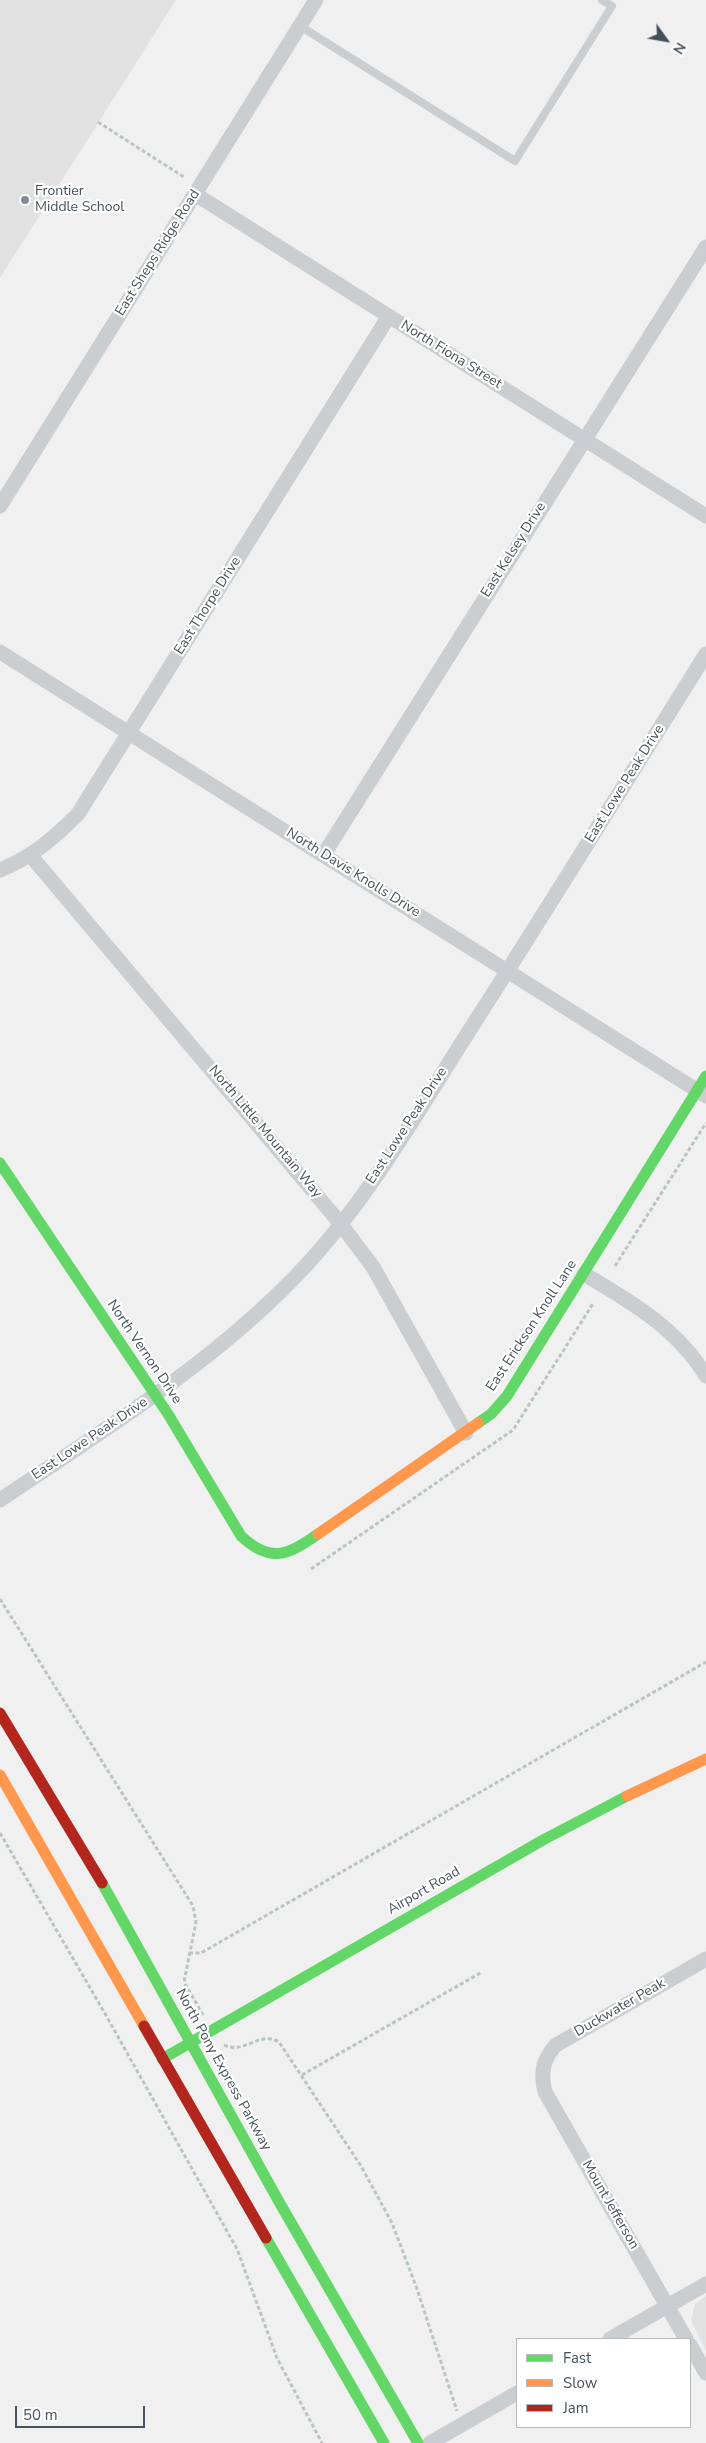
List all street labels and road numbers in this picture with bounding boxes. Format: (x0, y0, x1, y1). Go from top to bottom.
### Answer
street label: East Sheps Ridge Road (112, 187, 204, 319)
street label: North Fiona Street (397, 317, 505, 393)
street label: East Kelsey Drive (478, 499, 550, 601)
street label: East Thorpe Drive (171, 554, 245, 658)
street label: East Lowe Peak Drive (582, 722, 668, 846)
street label: North Davis Knolls Drive (283, 825, 423, 921)
street label: North Little Mountain Way (205, 1062, 325, 1202)
street label: East Lowe Peak Drive (363, 1064, 451, 1188)
street label: East Erickson Knoll Lane (483, 1257, 581, 1395)
street label: North Vernon Drive (103, 1297, 185, 1407)
street label: East Lowe Peak Drive (29, 1394, 151, 1484)
street label: Airport Road (385, 1864, 463, 1918)
street label: Duckwater Peak (572, 1975, 668, 2041)
street label: North Pony Express Parkway (172, 1986, 274, 2154)
street label: Mount Jefferson (578, 2158, 642, 2252)

